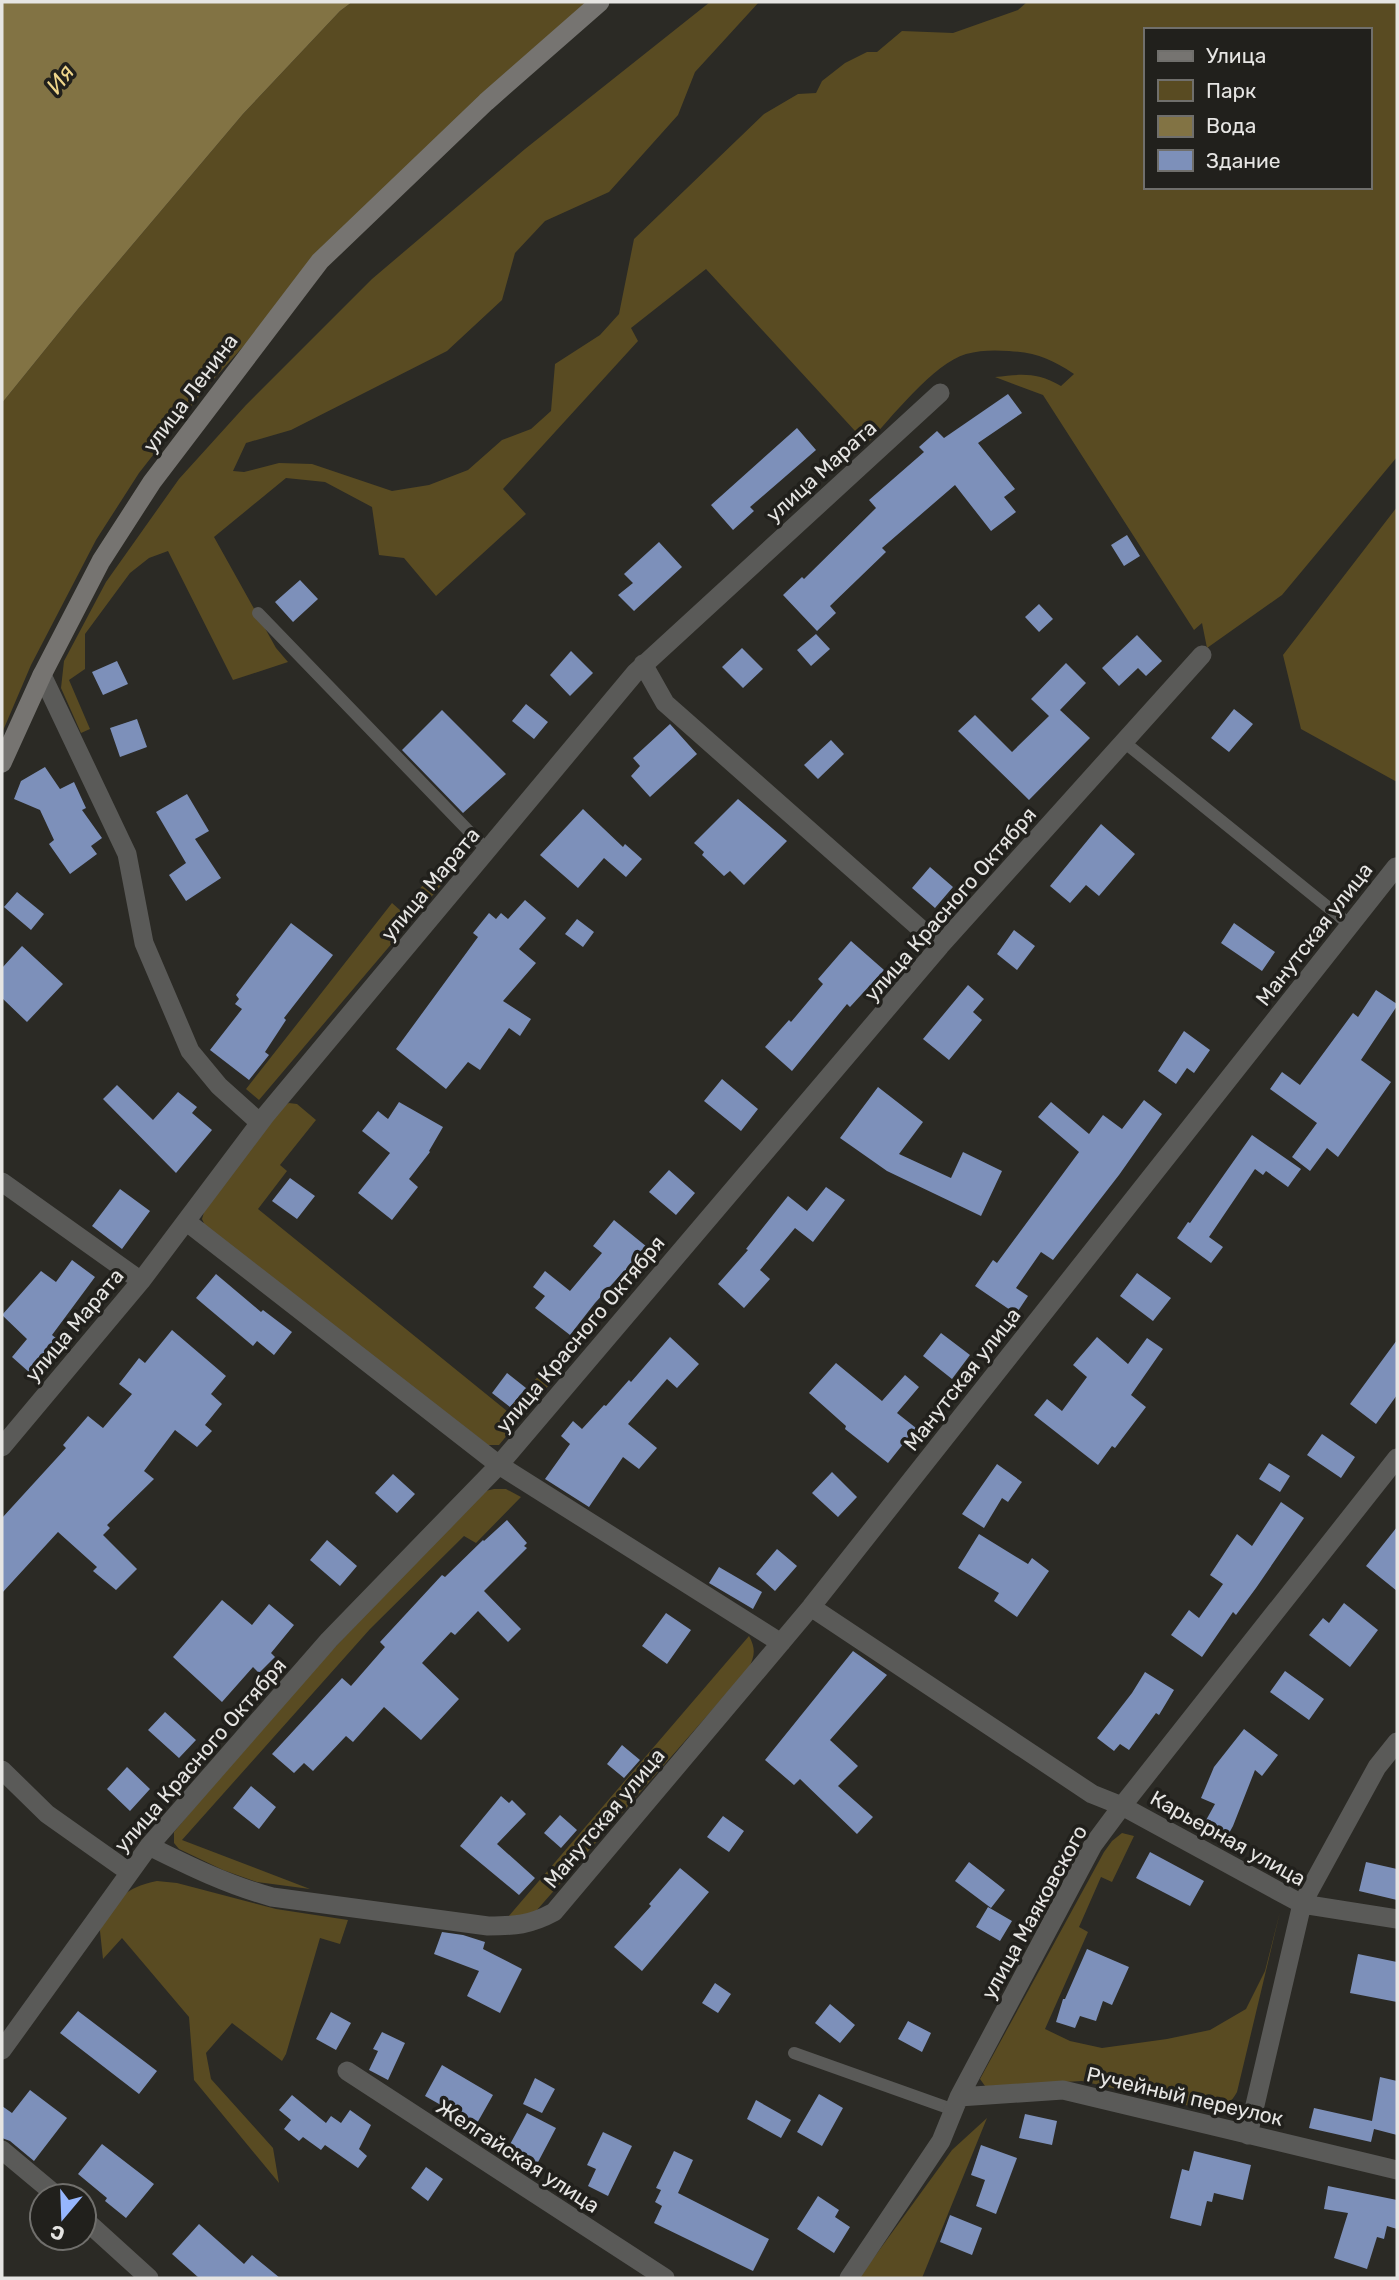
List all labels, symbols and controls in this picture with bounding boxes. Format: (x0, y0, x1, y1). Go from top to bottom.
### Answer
legend (1144, 28, 1371, 189)
text: Улица (1206, 43, 1266, 68)
water label: Ия (40, 59, 80, 99)
text: Парк (1206, 78, 1256, 103)
text: Вода (1206, 113, 1256, 138)
text: Здание (1206, 148, 1281, 173)
street label: улица Ленина (137, 329, 243, 457)
street label: улица Марата (761, 415, 881, 527)
street label: улица Красного Октября (859, 802, 1041, 1006)
street label: улица Марата (375, 822, 485, 946)
street label: Манутская улица (1250, 857, 1378, 1011)
street label: улица Красного Октября (490, 1230, 670, 1438)
street label: улица Марата (19, 1263, 129, 1387)
street label: Манутская улица (898, 1302, 1026, 1456)
street label: улица Красного Октября (109, 1653, 291, 1857)
street label: Манутская улица (538, 1743, 670, 1893)
street label: Карьерная улица (1146, 1785, 1310, 1891)
street label: улица Маяковского (976, 1821, 1092, 2003)
street label: Ручейный переулок (1084, 2061, 1286, 2131)
street label: Желгайская улица (432, 2094, 604, 2218)
north arrow (28, 2182, 98, 2252)
text: С (48, 2220, 68, 2246)

